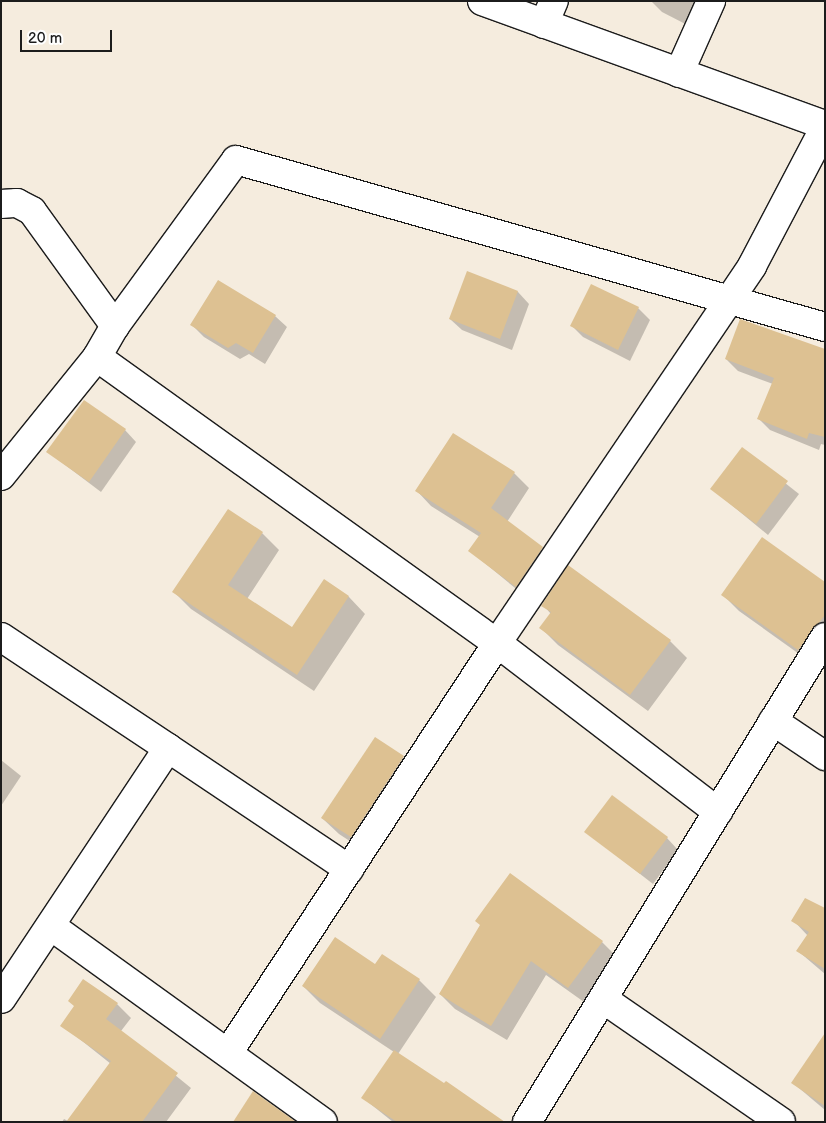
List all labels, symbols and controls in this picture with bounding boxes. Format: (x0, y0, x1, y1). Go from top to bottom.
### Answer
scale bar (22, 20, 115, 52)
text: 20 m (28, 29, 62, 48)

